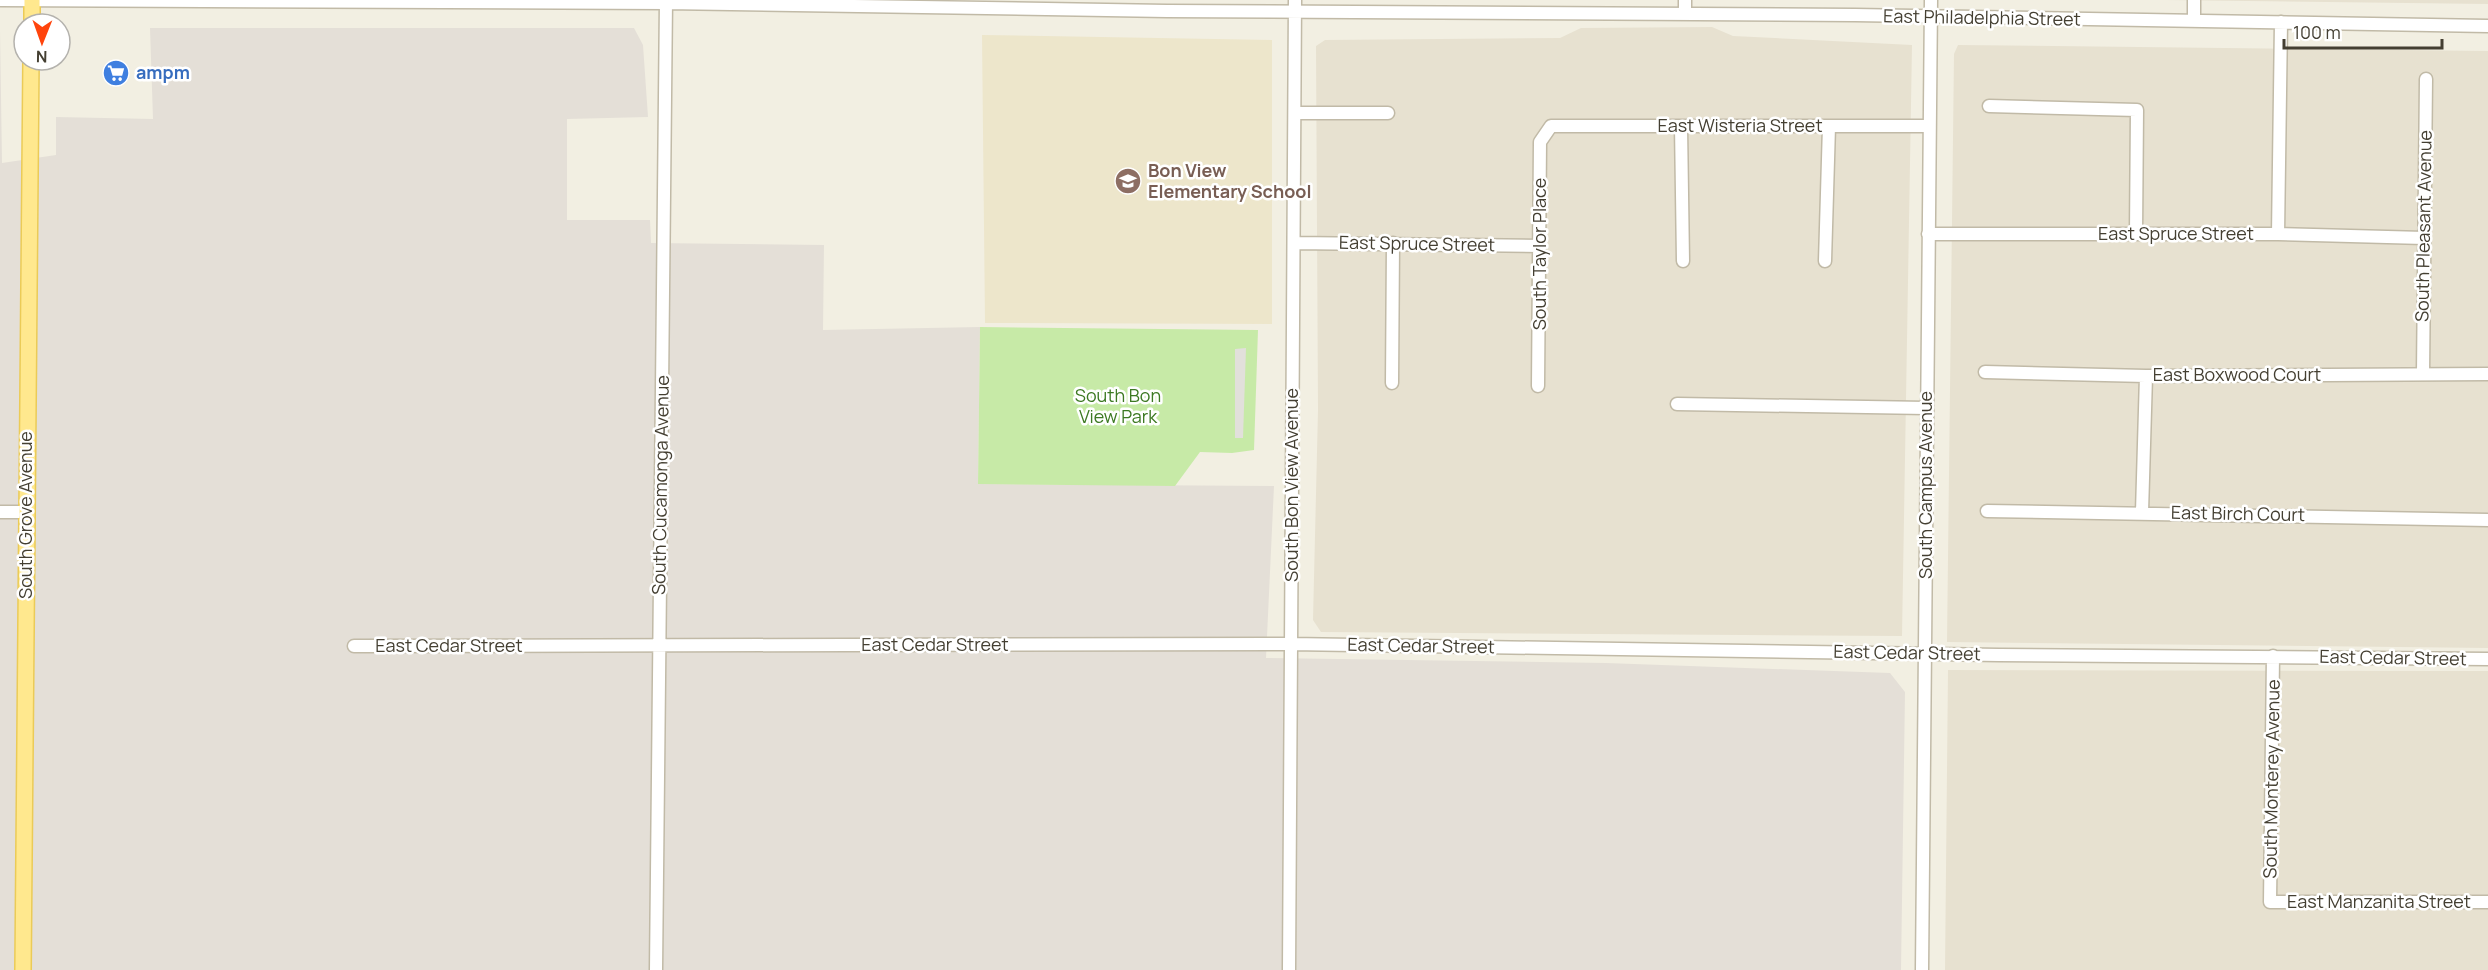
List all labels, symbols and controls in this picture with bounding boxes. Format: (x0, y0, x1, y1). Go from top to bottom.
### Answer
street label: East Philadelphia Street (1883, 3, 2081, 31)
north arrow (12, 12, 72, 72)
scale bar (2284, 12, 2442, 50)
text: 100 m (2293, 20, 2341, 44)
text: N (36, 46, 48, 68)
supermarket icon: ampm (101, 58, 131, 88)
place label: ampm (136, 60, 190, 84)
street label: East Wisteria Street (1657, 113, 1823, 137)
street label: South Pleasant Avenue (2409, 130, 2437, 322)
place label: Bon View Elementary School (1148, 158, 1311, 203)
school or university icon: Bon View Elementary School (1113, 166, 1143, 196)
street label: South Taylor Place (1527, 178, 1551, 330)
street label: East Spruce Street (2098, 221, 2254, 245)
street label: East Spruce Street (1339, 230, 1495, 256)
street label: East Boxwood Court (2153, 362, 2321, 386)
street label: South Cucamonga Avenue (646, 375, 674, 595)
park label: South Bon View Park (1075, 383, 1161, 428)
street label: South Bon View Avenue (1279, 388, 1303, 582)
street label: South Campus Avenue (1913, 391, 1937, 579)
street label: South Grove Avenue (13, 431, 37, 599)
street label: East Birch Court (2171, 500, 2305, 526)
street label: East Cedar Street (861, 632, 1009, 656)
street label: East Cedar Street (1347, 632, 1495, 658)
street label: East Cedar Street (375, 633, 523, 657)
street label: East Cedar Street (1833, 639, 1981, 665)
street label: East Cedar Street (2319, 644, 2467, 670)
street label: South Monterey Avenue (2257, 679, 2285, 879)
street label: East Manzanita Street (2287, 889, 2471, 913)

